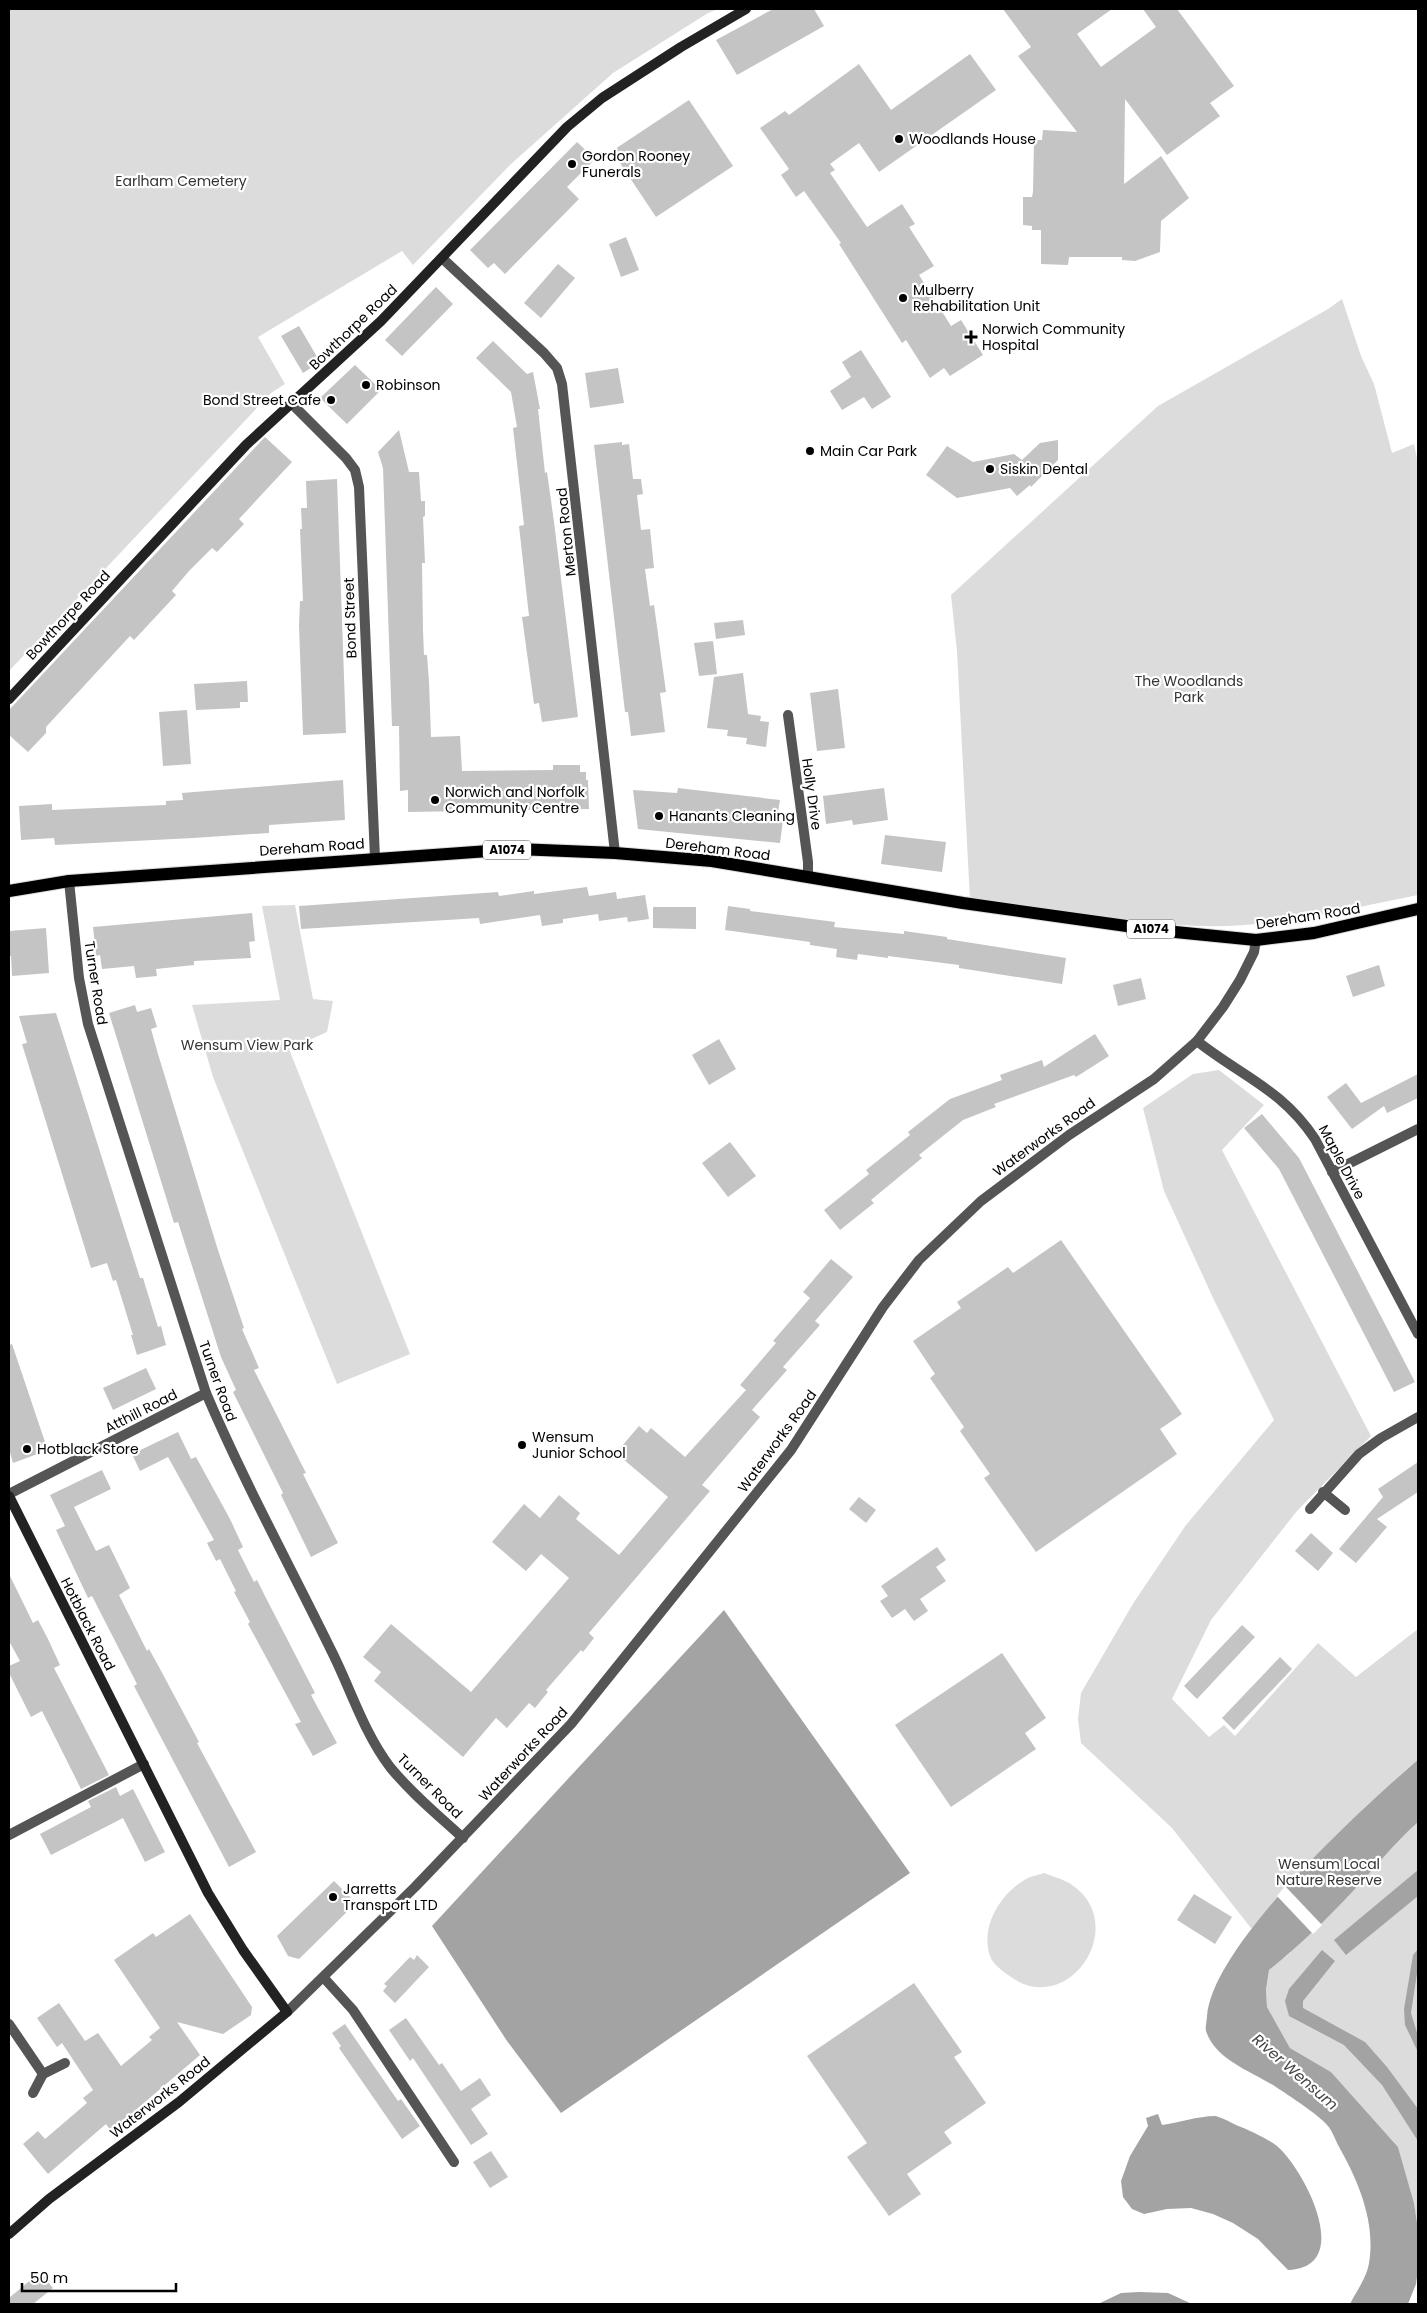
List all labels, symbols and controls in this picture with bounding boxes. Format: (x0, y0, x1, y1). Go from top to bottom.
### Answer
place label: Woodlands House (909, 129, 1036, 149)
marker: Woodlands House (893, 133, 905, 145)
place label: Gordon Rooney Funerals (582, 146, 690, 182)
marker: Gordon Rooney Funerals (566, 158, 578, 170)
park label: Earlham Cemetery (115, 171, 247, 191)
street label: Bowthorpe Road (304, 280, 402, 374)
place label: Mulberry Rehabilitation Unit (913, 280, 1040, 316)
marker: Mulberry Rehabilitation Unit (897, 292, 909, 304)
place label: Norwich Community Hospital (982, 319, 1125, 355)
marker: Norwich Community Hospital (964, 330, 978, 344)
place label: Robinson (376, 375, 441, 395)
marker: Robinson (360, 379, 372, 391)
place label: Bond Street Cafe (203, 390, 321, 410)
marker: Bond Street Cafe (325, 394, 337, 406)
place label: Main Car Park (820, 441, 918, 461)
marker: Main Car Park (804, 445, 816, 457)
place label: Siskin Dental (1000, 459, 1088, 479)
marker: Siskin Dental (984, 463, 996, 475)
street label: Merton Road (551, 487, 581, 577)
street label: Bowthorpe Road (21, 566, 115, 664)
street label: Bond Street (339, 577, 361, 659)
park label: The Woodlands Park (1135, 671, 1243, 707)
street label: Holly Drive (797, 757, 827, 831)
place label: Norwich and Norfolk Community Centre (445, 782, 586, 818)
marker: Norwich and Norfolk Community Centre (429, 794, 441, 806)
place label: Hanants Cleaning (669, 806, 795, 826)
marker: Hanants Cleaning (653, 810, 665, 822)
street label: Dereham Road (259, 833, 365, 861)
street label: Dereham Road (664, 833, 772, 865)
road number: A1074 (483, 840, 531, 860)
street label: Dereham Road (1254, 898, 1362, 934)
road number: A1074 (1127, 920, 1175, 939)
street label: Turner Road (79, 940, 113, 1026)
park label: Wensum View Park (181, 1035, 314, 1055)
street label: Waterworks Road (989, 1093, 1099, 1181)
street label: Maple Drive (1314, 1121, 1370, 1203)
street label: Turner Road (194, 1338, 242, 1424)
street label: Atthill Road (101, 1384, 181, 1438)
street label: Waterworks Road (733, 1386, 821, 1496)
place label: Wensum Junior School (532, 1427, 626, 1463)
place label: Hotblack Store (37, 1439, 139, 1459)
marker: Wensum Junior School (516, 1439, 528, 1451)
marker: Hotblack Store (21, 1443, 33, 1455)
street label: Hotblack Road (56, 1574, 120, 1674)
street label: Waterworks Road (474, 1702, 572, 1806)
street label: Turner Road (393, 1749, 467, 1823)
park label: Wensum Local Nature Reserve (1276, 1854, 1382, 1890)
place label: Jarretts Transport LTD (343, 1879, 438, 1915)
marker: Jarretts Transport LTD (327, 1891, 339, 1903)
water label: River Wensum (1248, 2029, 1343, 2115)
street label: Waterworks Road (106, 2051, 214, 2143)
scale bar (22, 2260, 176, 2292)
text: 50 m (30, 2267, 68, 2288)

